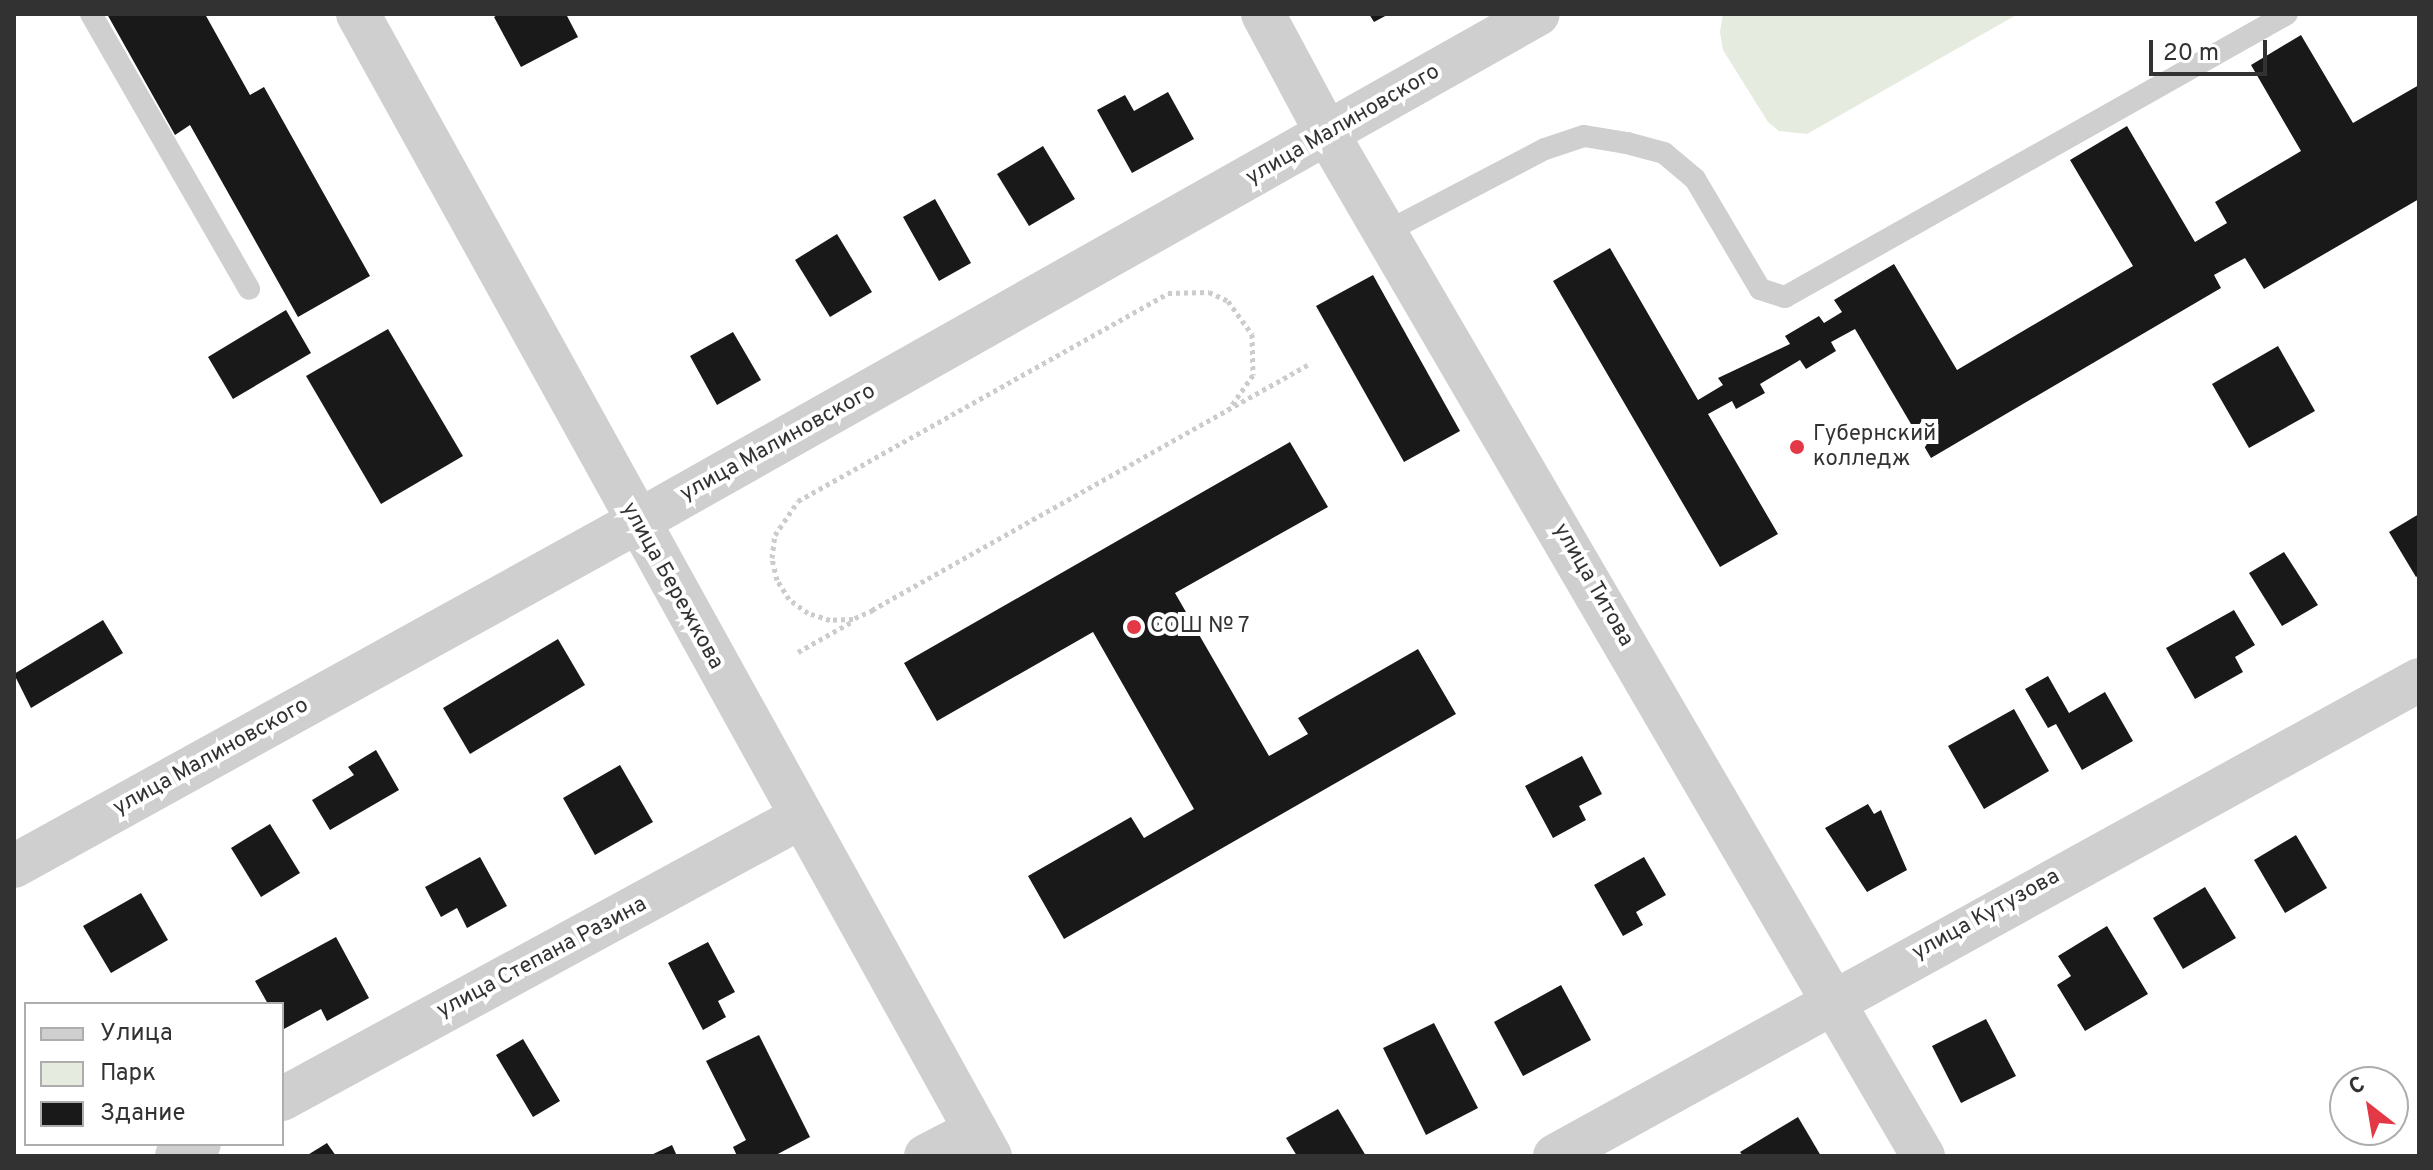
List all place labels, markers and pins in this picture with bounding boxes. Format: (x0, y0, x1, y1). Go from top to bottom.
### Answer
place label: Губернский колледж (1813, 421, 1936, 472)
marker: Губернский колледж (1788, 438, 1806, 456)
place label: СОШ № 7 (1150, 614, 1250, 640)
marker: СОШ № 7 (1125, 618, 1143, 636)

